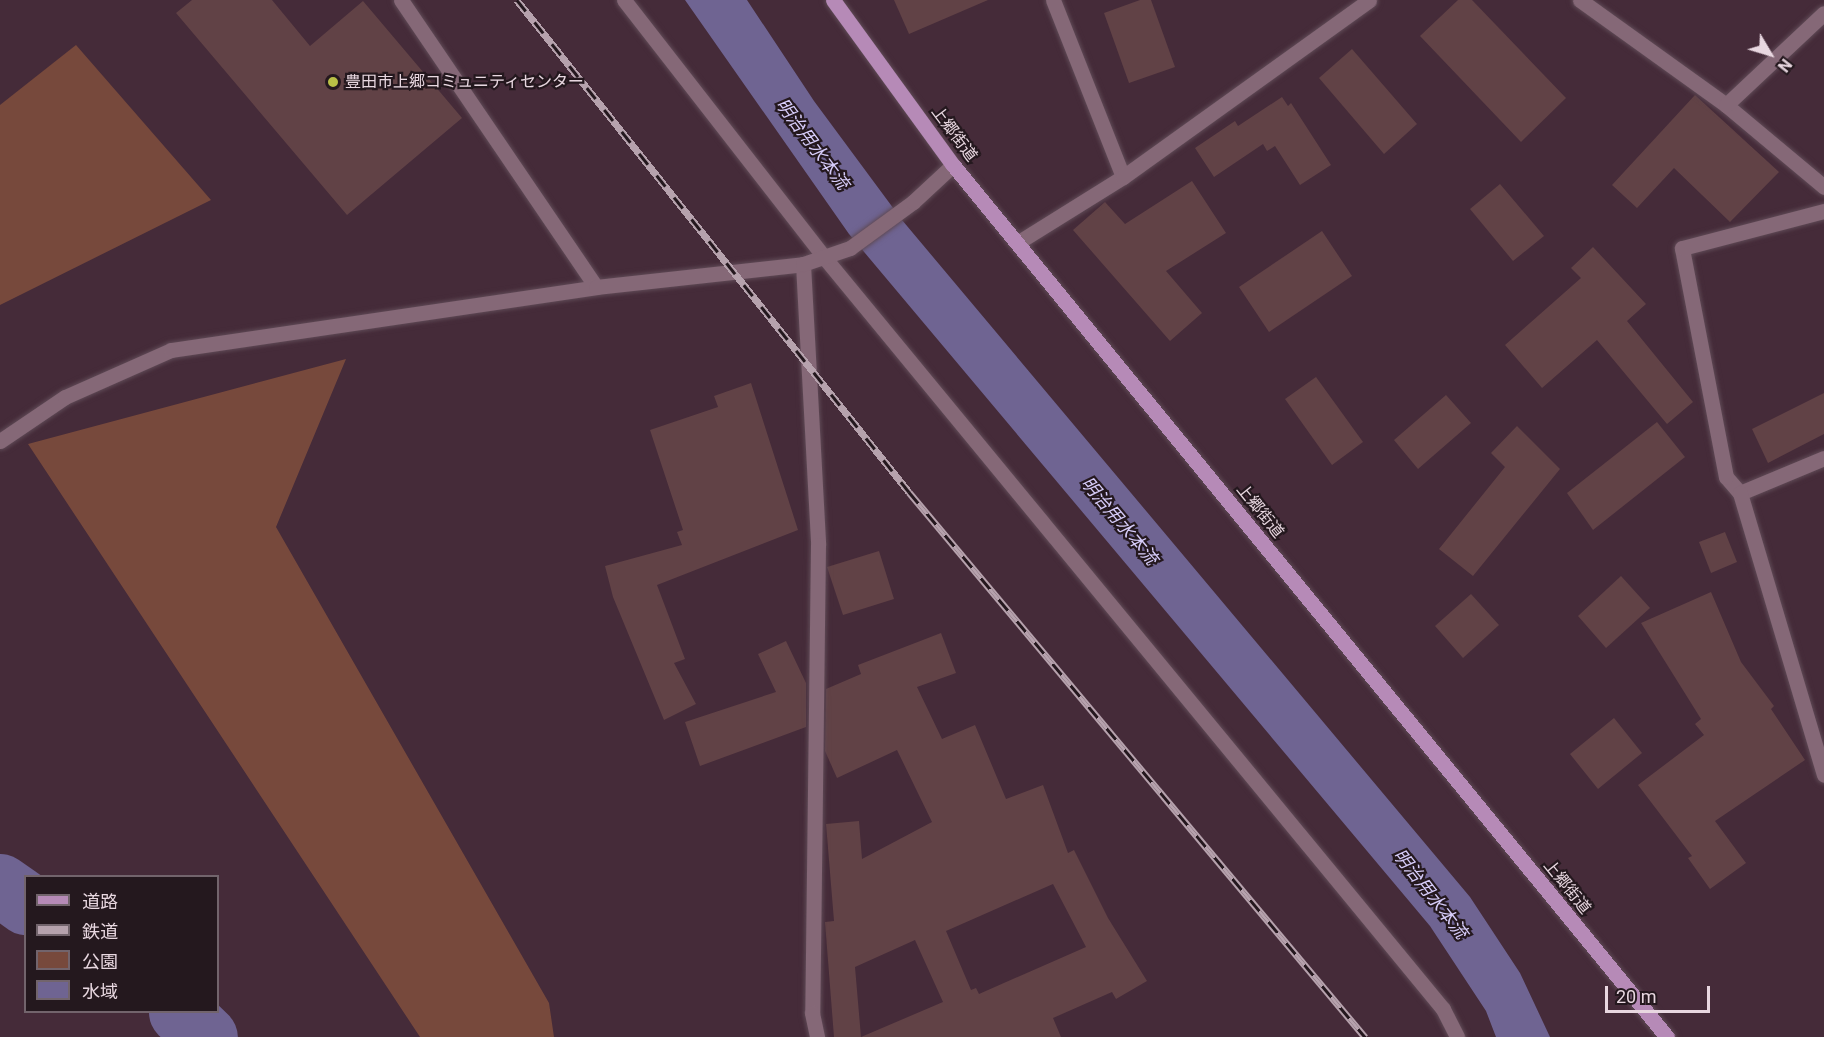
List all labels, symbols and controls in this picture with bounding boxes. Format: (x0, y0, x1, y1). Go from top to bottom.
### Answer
north arrow (1740, 24, 1800, 84)
text: N (1774, 55, 1796, 76)
place label: 豊田市上郷コミュニティセンター (345, 72, 585, 92)
marker: 豊田市上郷コミュニティセンター (326, 75, 340, 89)
water label: 明治用水本流 (771, 94, 853, 194)
street label: 上郷街道 (927, 103, 981, 165)
water label: 明治用水本流 (1076, 473, 1162, 569)
street label: 上郷街道 (1232, 480, 1288, 542)
water label: 明治用水本流 (1388, 845, 1472, 943)
street label: 上郷街道 (1539, 856, 1595, 918)
legend (24, 875, 219, 1013)
text: 道路 (82, 891, 118, 912)
text: 鉄道 (82, 921, 118, 942)
text: 公園 (82, 951, 118, 972)
scale bar (1608, 974, 1713, 1012)
text: 水域 (82, 981, 118, 1002)
text: 20 m (1616, 986, 1656, 1007)

